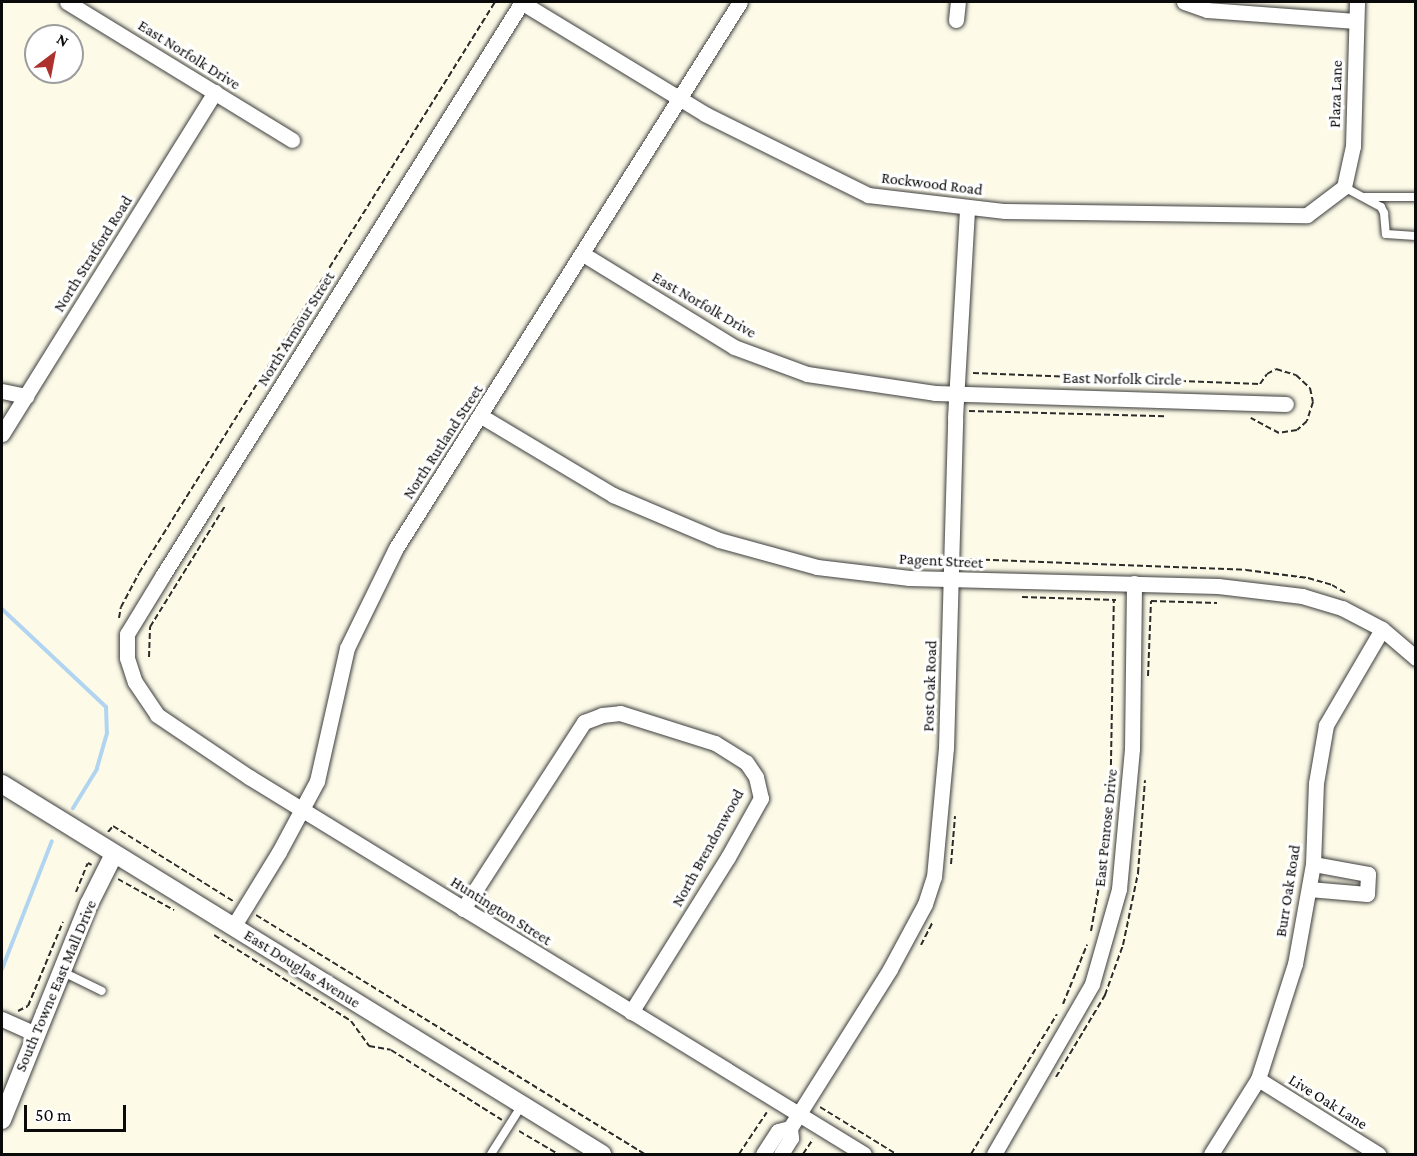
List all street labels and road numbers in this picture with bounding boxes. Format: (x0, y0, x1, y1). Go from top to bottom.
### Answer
street label: East Norfolk Drive (134, 16, 244, 94)
street label: Plaza Lane (1325, 60, 1347, 128)
street label: Rockwood Road (880, 168, 984, 200)
street label: North Stratford Road (49, 192, 137, 316)
street label: East Norfolk Drive (649, 267, 759, 343)
street label: North Armour Street (253, 268, 339, 390)
street label: East Norfolk Circle (1062, 368, 1182, 390)
street label: North Rutland Street (399, 381, 487, 503)
street label: Pagent Street (898, 549, 984, 573)
street label: Post Oak Road (919, 640, 941, 732)
street label: East Penrose Drive (1090, 768, 1122, 888)
street label: North Brendonwood (668, 786, 748, 910)
street label: Burr Oak Road (1271, 844, 1305, 938)
street label: Huntington Street (447, 872, 555, 950)
street label: South Towne East Mall Drive (11, 897, 101, 1075)
street label: East Douglas Avenue (240, 925, 364, 1013)
street label: Live Oak Lane (1285, 1070, 1371, 1134)

